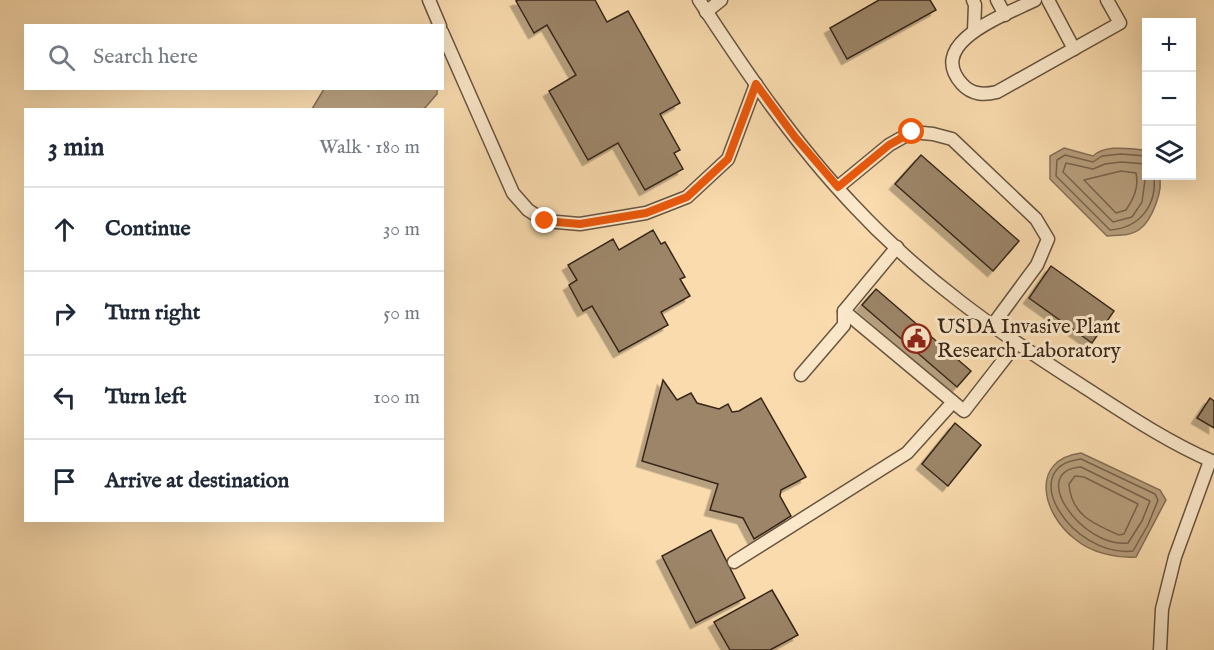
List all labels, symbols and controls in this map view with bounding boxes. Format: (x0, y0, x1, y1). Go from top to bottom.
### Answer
map controls (1142, 18, 1196, 180)
button: + (1142, 18, 1196, 72)
search box (24, 24, 444, 90)
icon: search (45, 41, 78, 74)
text: Search here (93, 43, 198, 71)
button: − (1142, 72, 1196, 126)
route start (898, 118, 924, 144)
button: layers (1142, 126, 1196, 180)
text: 3 min (48, 131, 104, 164)
text: Walk · 180 m (319, 135, 420, 160)
route end (531, 207, 557, 233)
icon: ahead (48, 213, 81, 246)
text: Continue (105, 215, 191, 243)
text: 30 m (383, 217, 420, 242)
icon: right (48, 297, 81, 330)
text: Turn right (105, 299, 200, 327)
text: 50 m (383, 301, 420, 326)
place label: USDA Invasive Plant Research Laboratory (937, 314, 1121, 365)
public building icon: USDA Invasive Plant Research Laboratory (900, 322, 932, 354)
icon: left (48, 381, 81, 414)
text: Turn left (105, 383, 187, 411)
text: 100 m (373, 385, 420, 410)
icon: arrive (48, 465, 81, 498)
text: Arrive at destination (105, 467, 289, 495)

